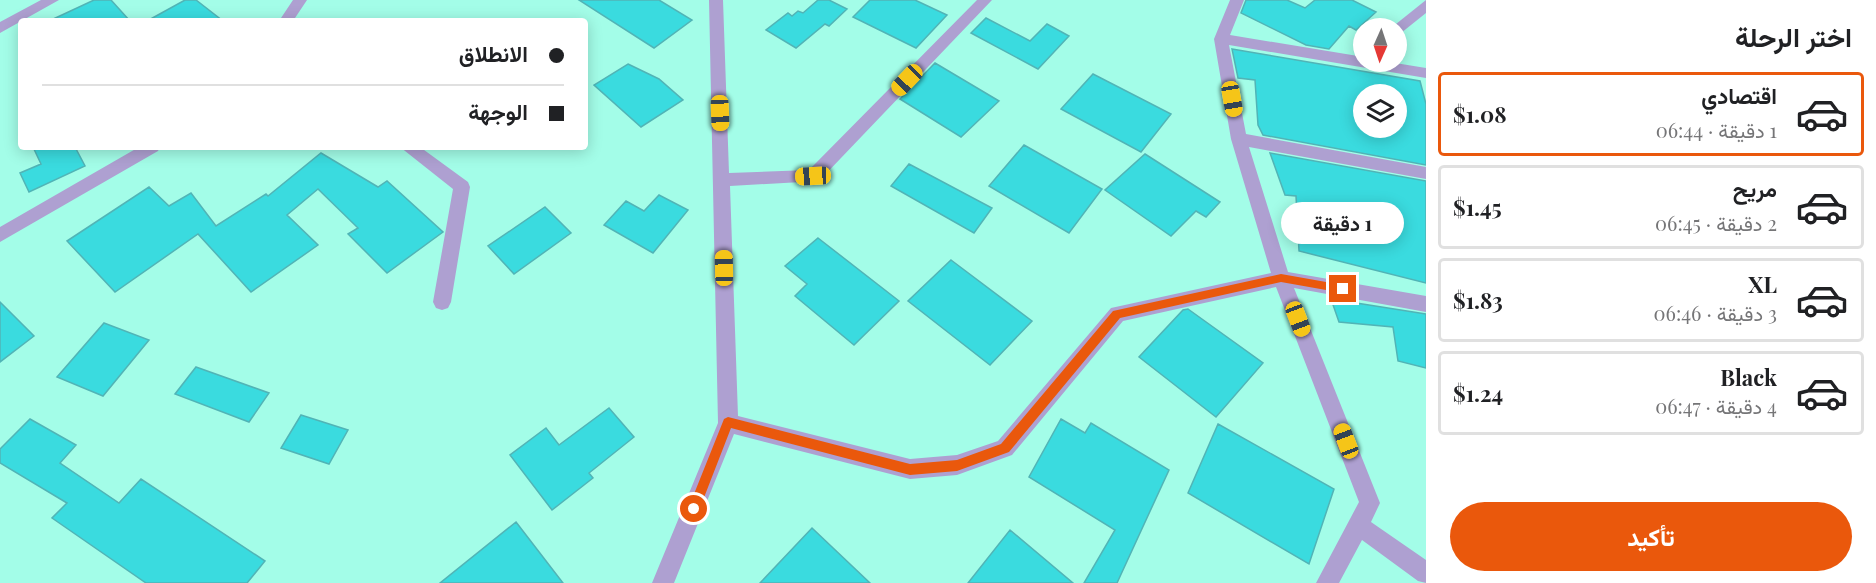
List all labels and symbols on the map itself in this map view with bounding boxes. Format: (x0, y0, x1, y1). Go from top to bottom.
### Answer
north arrow (1353, 18, 1407, 72)
car (888, 61, 926, 99)
car (1220, 80, 1244, 118)
car (710, 95, 730, 131)
car (795, 166, 831, 186)
callout: 1 دقيقة (1282, 202, 1404, 244)
car (715, 250, 733, 286)
route end (1329, 275, 1356, 302)
car (1283, 299, 1313, 339)
car (1331, 421, 1361, 461)
route start (680, 495, 707, 522)

